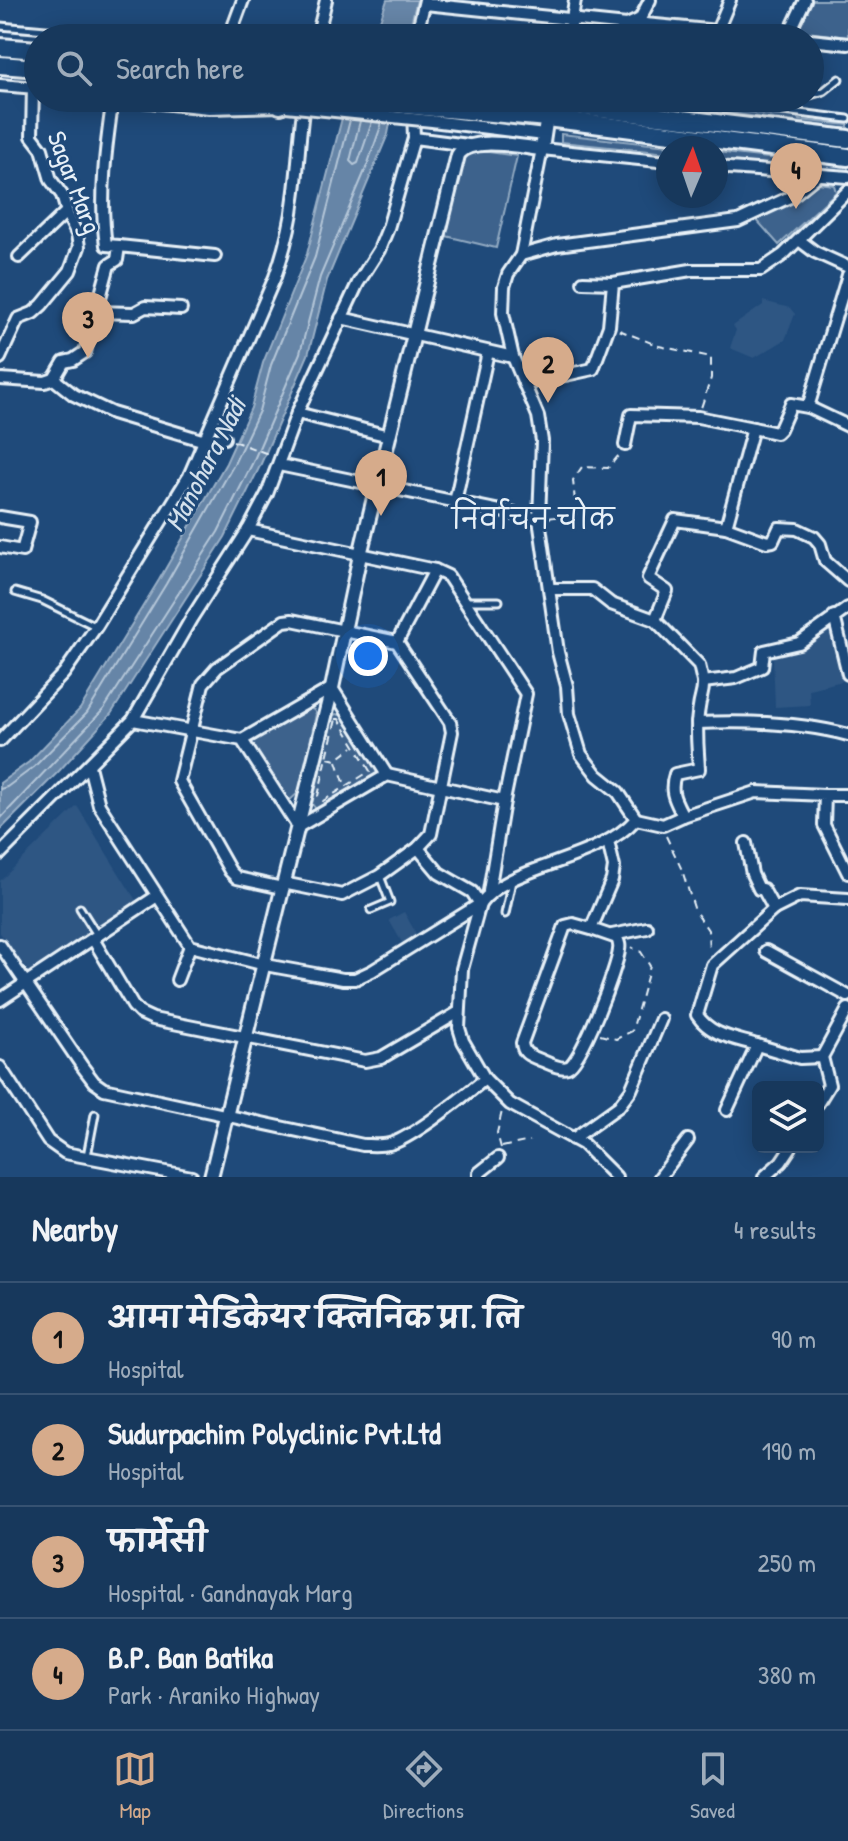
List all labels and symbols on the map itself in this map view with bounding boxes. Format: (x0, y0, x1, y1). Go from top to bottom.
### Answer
street label: Sagar Marg (39, 126, 111, 238)
north arrow (656, 136, 728, 208)
pin: 4 (770, 143, 822, 209)
pin: 3 (62, 292, 114, 358)
pin: 2 (522, 337, 574, 403)
water label: Manohara Nadi (155, 388, 256, 537)
pin: 1 (355, 450, 407, 516)
district label: निर्वाचन चोक (450, 497, 616, 538)
your location (348, 636, 388, 676)

